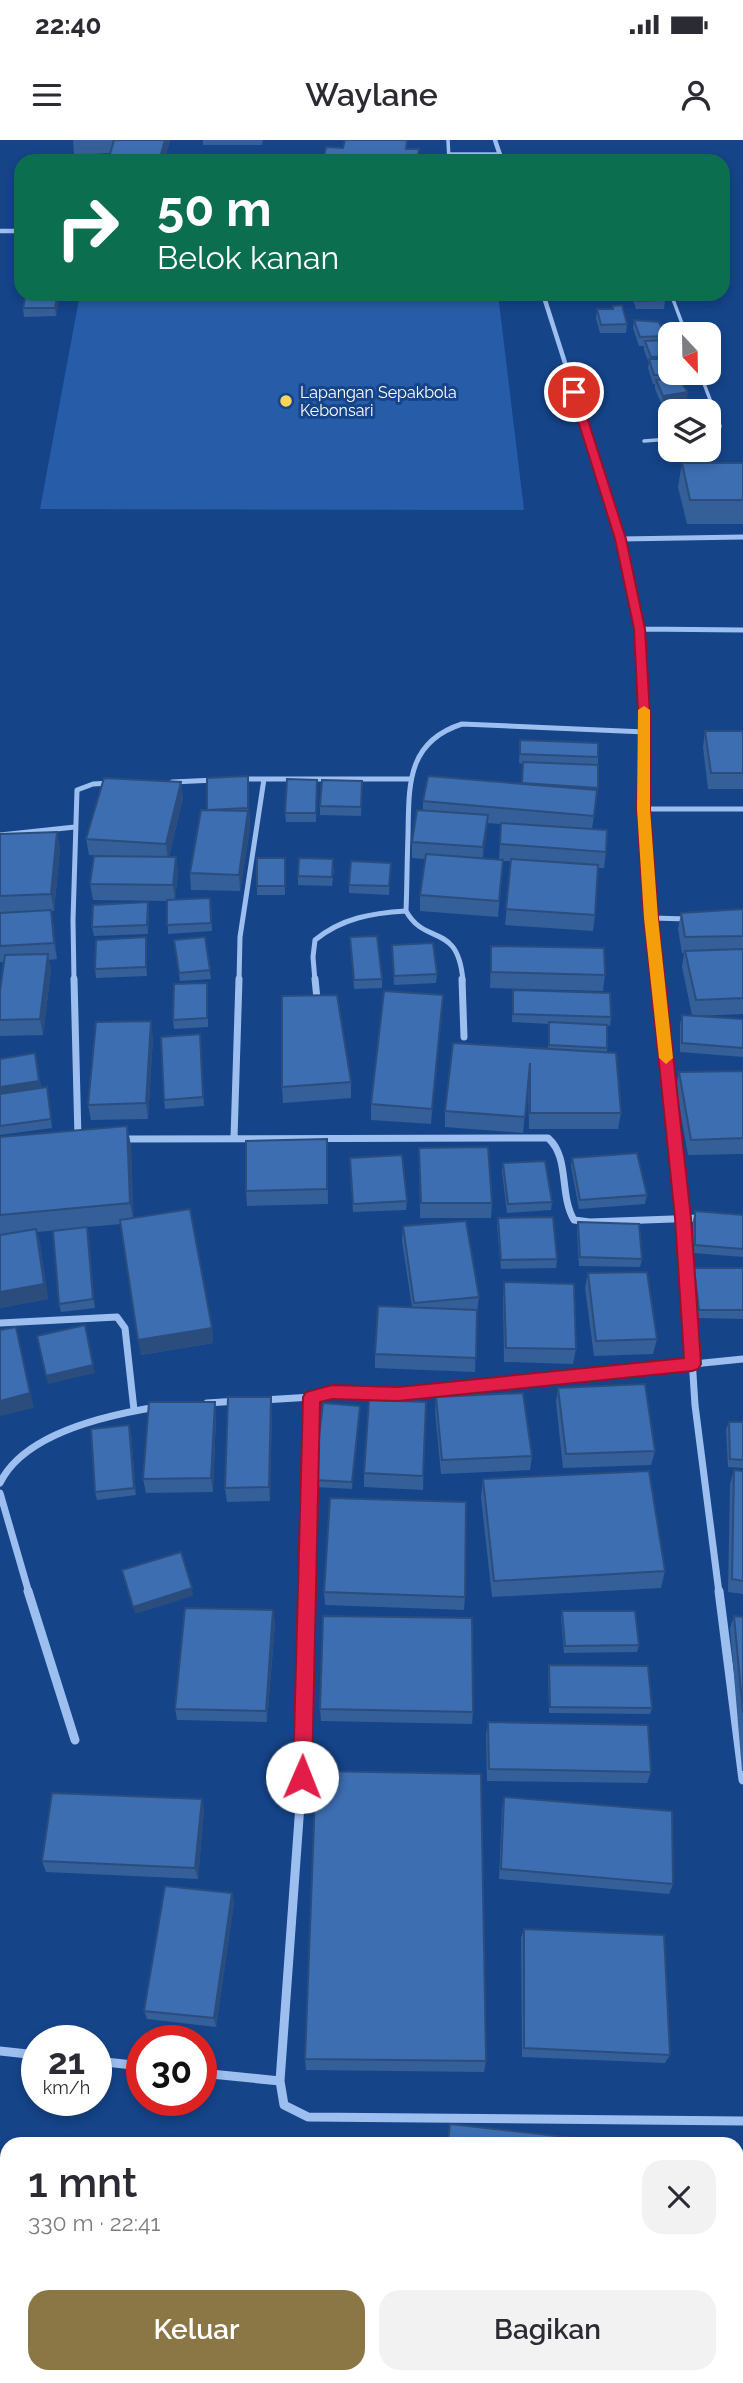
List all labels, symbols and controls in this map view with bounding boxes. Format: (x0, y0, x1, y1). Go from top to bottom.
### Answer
text: 22:40 (35, 10, 102, 40)
icon: menu (28, 76, 66, 114)
text: Waylane (305, 76, 438, 113)
icon: person (677, 76, 715, 114)
text: 50 m (157, 180, 272, 237)
icon: right (42, 182, 133, 273)
text: Belok kanan (157, 239, 339, 276)
north arrow (658, 322, 721, 385)
map controls (658, 322, 721, 462)
pin (544, 362, 604, 422)
icon: arrive (555, 373, 593, 411)
place label: Lapangan Sepakbola Kebonsari (300, 383, 457, 420)
marker: Lapangan Sepakbola Kebonsari (278, 393, 294, 409)
button: layers (658, 399, 721, 462)
position arrow (265, 1740, 339, 1814)
speed limit sign: 30 (126, 2025, 217, 2116)
text: 21 (48, 2041, 85, 2082)
text: km/h (43, 2077, 90, 2098)
text: 1 mnt (28, 2158, 137, 2207)
button: close (642, 2160, 716, 2234)
text: 330 m · 22:41 (28, 2209, 160, 2236)
button: Keluar (28, 2290, 365, 2370)
button: Bagikan (379, 2290, 716, 2370)

